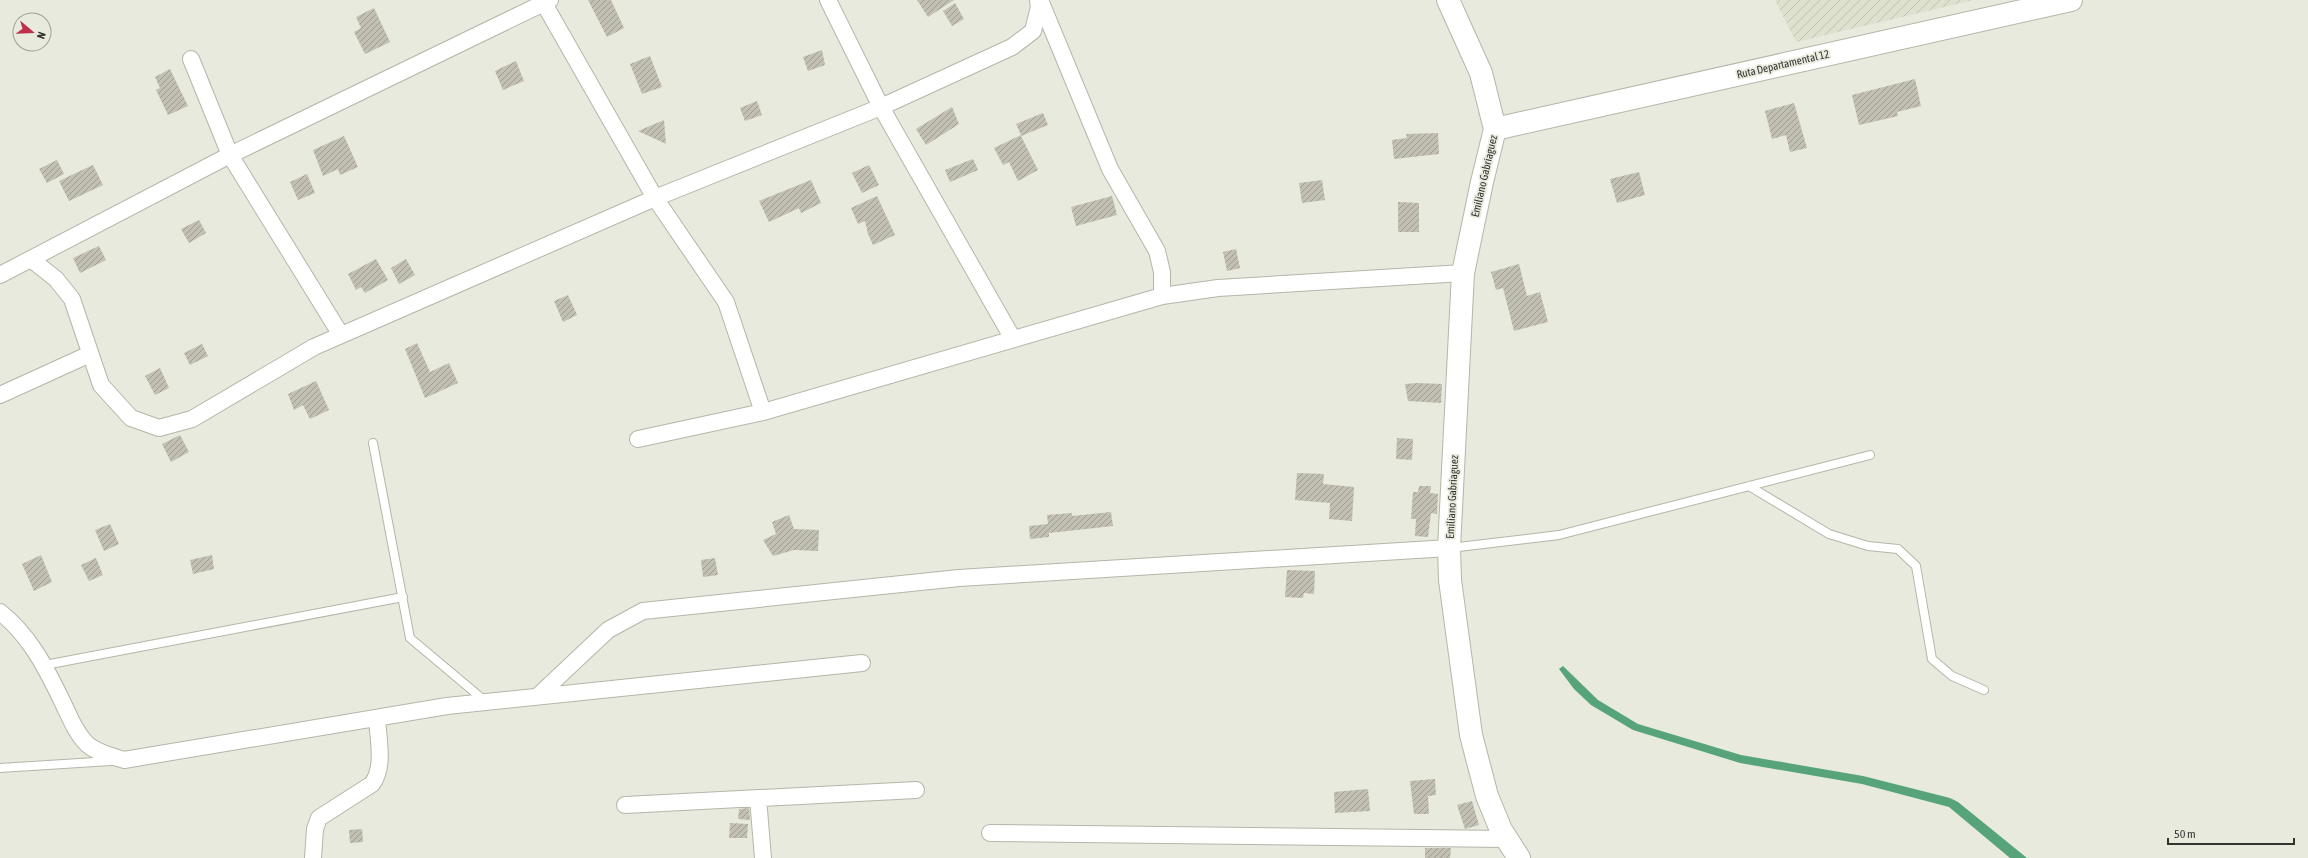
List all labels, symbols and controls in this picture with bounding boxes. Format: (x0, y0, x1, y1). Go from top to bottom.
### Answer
north arrow (12, 12, 52, 52)
text: N (35, 30, 48, 40)
street label: Ruta Departamental 12 (1735, 47, 1831, 81)
street label: Emiliano Gabriaguez (1469, 134, 1499, 218)
street label: Emiliano Gabriaguez (1444, 455, 1460, 539)
scale bar (2168, 820, 2294, 846)
text: 50 m (2174, 827, 2196, 841)

